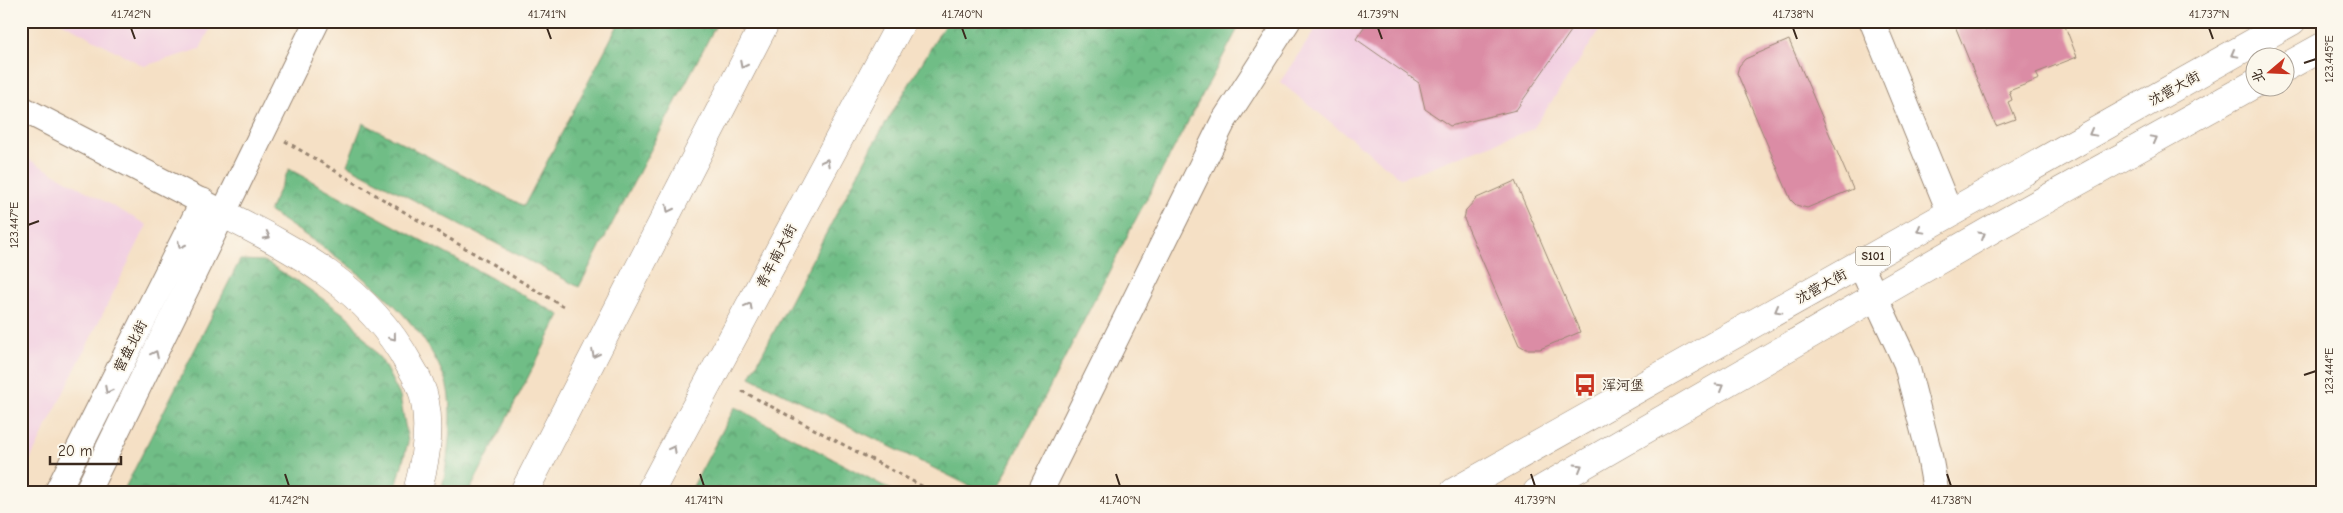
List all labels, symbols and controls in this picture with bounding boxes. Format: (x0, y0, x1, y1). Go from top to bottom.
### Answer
text: 41.742°N (111, 7, 151, 21)
text: 41.741°N (528, 7, 566, 21)
text: 41.740°N (941, 7, 983, 21)
text: 41.739°N (1357, 7, 1399, 21)
text: 41.738°N (1772, 7, 1814, 21)
text: 41.737°N (2189, 7, 2229, 21)
text: 123.445°E (2322, 35, 2336, 83)
one-way arrow (2230, 47, 2239, 57)
north arrow (2246, 48, 2296, 98)
one-way arrow (739, 59, 749, 68)
street label: 沈营大街 (2146, 67, 2203, 109)
text: 北 (2248, 67, 2268, 85)
one-way arrow (2089, 127, 2098, 137)
one-way arrow (2149, 135, 2158, 145)
one-way arrow (820, 159, 830, 168)
text: 123.447°E (7, 202, 21, 248)
one-way arrow (665, 204, 675, 213)
street label: 青年南大街 (753, 221, 800, 291)
one-way arrow (1917, 224, 1926, 234)
one-way arrow (262, 230, 271, 240)
one-way arrow (1976, 231, 1985, 241)
one-way arrow (177, 239, 187, 248)
road number: S101 (1856, 247, 1890, 266)
street label: 沈营大街 (1793, 265, 1850, 307)
one-way arrow (743, 302, 753, 311)
one-way arrow (1775, 303, 1784, 313)
street label: 营盘北街 (110, 317, 151, 375)
one-way arrow (387, 331, 395, 340)
text: 123.444°E (2322, 348, 2336, 394)
one-way arrow (591, 349, 601, 358)
one-way arrow (149, 350, 159, 359)
bus stop icon: 浑河堡 (1572, 372, 1598, 398)
place label: 浑河堡 (1602, 377, 1644, 394)
one-way arrow (1714, 383, 1723, 393)
one-way arrow (104, 385, 114, 394)
scale bar (50, 433, 121, 465)
text: 20 m (58, 442, 92, 460)
one-way arrow (666, 445, 676, 454)
one-way arrow (1574, 464, 1583, 474)
text: 41.742°N (269, 493, 309, 507)
text: 41.741°N (685, 493, 723, 507)
text: 41.740°N (1099, 493, 1141, 507)
text: 41.739°N (1514, 493, 1556, 507)
text: 41.738°N (1930, 493, 1972, 507)

